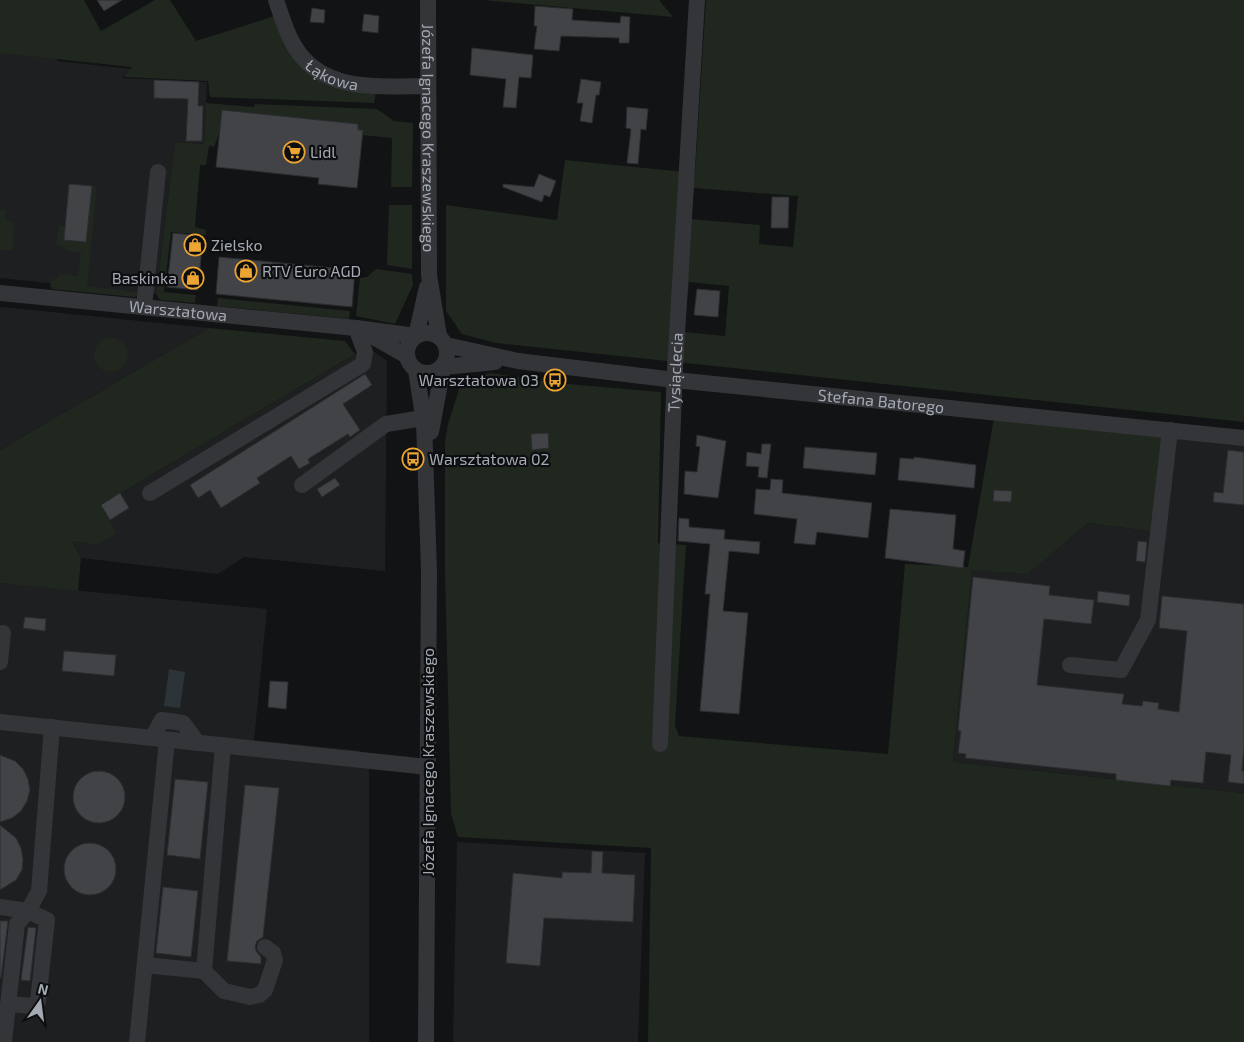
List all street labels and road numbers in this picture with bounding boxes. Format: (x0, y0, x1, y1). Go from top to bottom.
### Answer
street label: Józefa Ignacego Kraszewskiego (419, 24, 439, 252)
street label: Łąkowa (302, 55, 360, 94)
street label: Warsztatowa (128, 296, 228, 324)
street label: Tysiąclecia (663, 332, 686, 412)
street label: Stefana Batorego (817, 385, 945, 416)
street label: Józefa Ignacego Kraszewskiego (418, 648, 437, 876)

